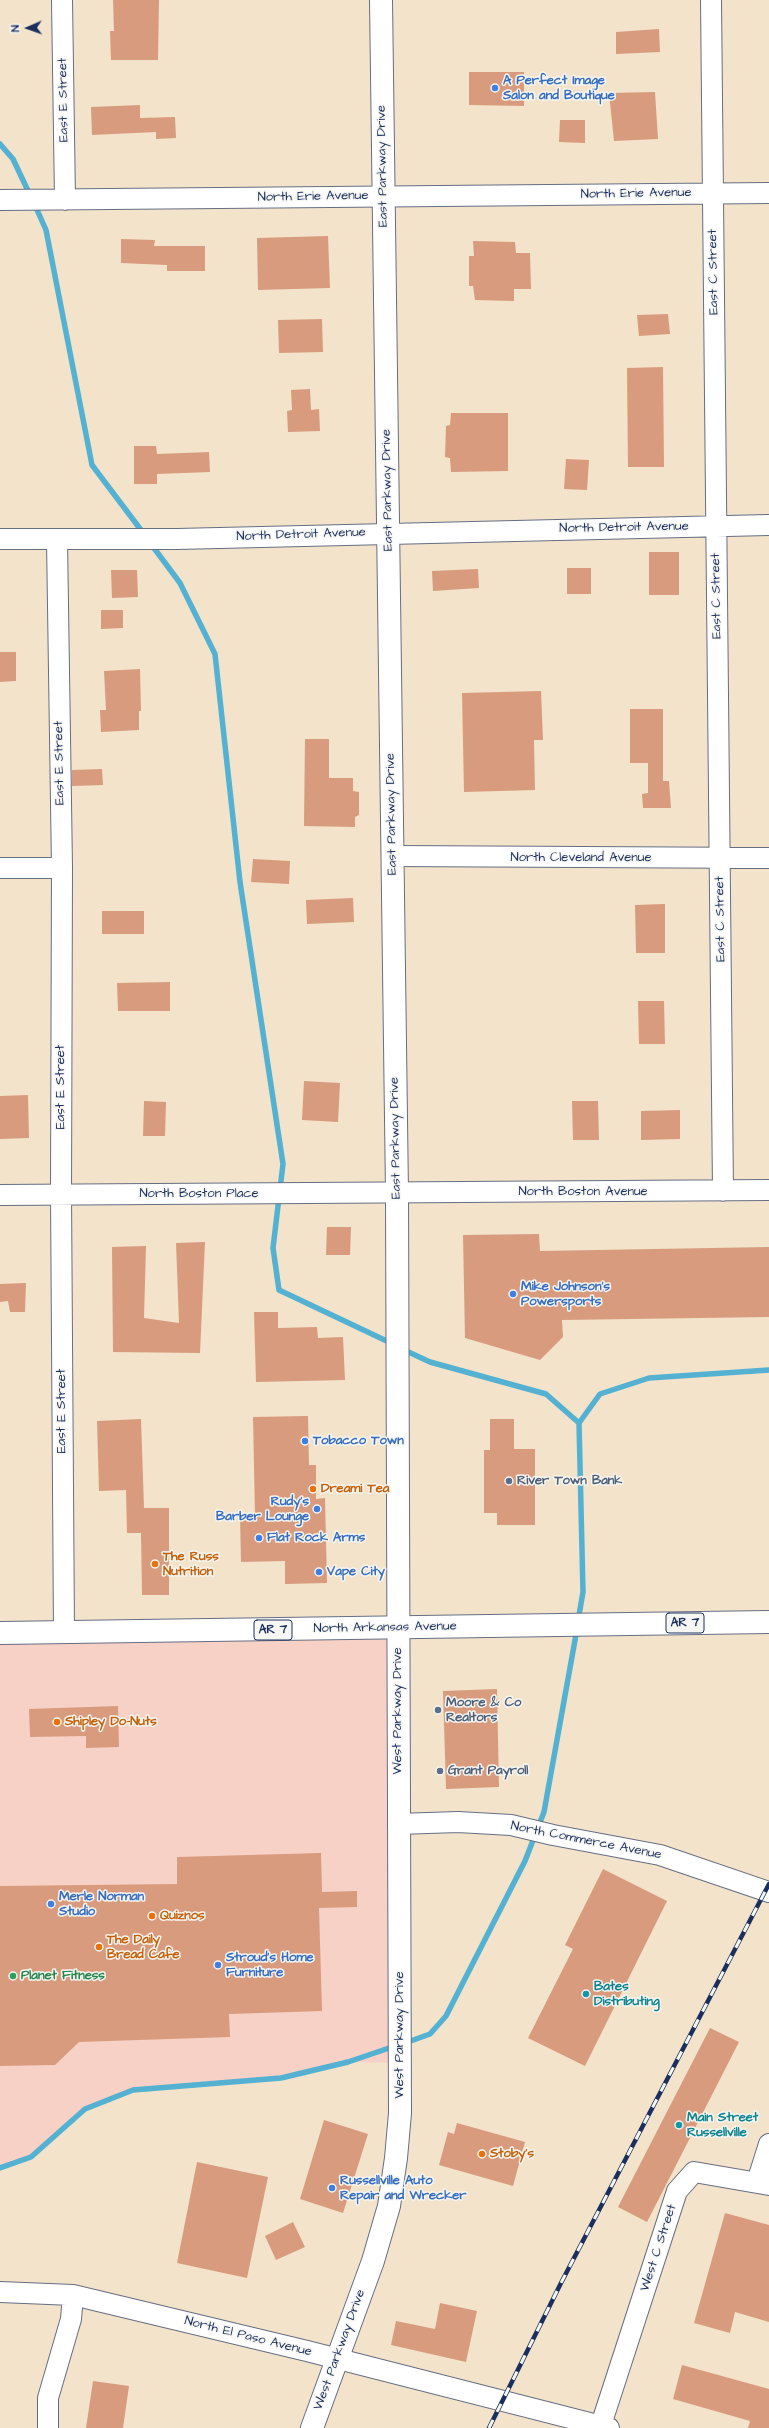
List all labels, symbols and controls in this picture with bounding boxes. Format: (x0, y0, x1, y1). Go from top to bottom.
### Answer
north arrow (8, 8, 48, 48)
text: N (8, 25, 23, 32)
street label: East E Street (55, 58, 73, 142)
place label: A Perfect Image Salon and Boutique (503, 73, 615, 104)
marker: A Perfect Image Salon and Boutique (490, 83, 500, 93)
street label: East Parkway Drive (374, 105, 392, 227)
street label: North Erie Avenue (580, 185, 692, 203)
street label: North Erie Avenue (257, 188, 369, 206)
street label: East C Street (705, 229, 723, 315)
street label: East Parkway Drive (379, 429, 397, 551)
street label: North Detroit Avenue (559, 519, 689, 537)
street label: North Detroit Avenue (236, 525, 366, 545)
street label: East C Street (708, 553, 726, 639)
street label: East E Street (51, 721, 69, 805)
street label: East Parkway Drive (383, 753, 401, 875)
street label: North Cleveland Avenue (511, 850, 651, 866)
street label: East C Street (712, 876, 730, 962)
street label: East E Street (53, 1045, 69, 1129)
street label: East Parkway Drive (387, 1077, 405, 1199)
street label: North Boston Avenue (518, 1184, 648, 1200)
street label: North Boston Place (139, 1186, 259, 1202)
place label: Mike Johnson's Powersports (521, 1279, 610, 1310)
marker: Mike Johnson's Powersports (508, 1289, 518, 1299)
street label: East E Street (54, 1369, 70, 1453)
place label: Tobacco Town (313, 1433, 404, 1449)
marker: Tobacco Town (300, 1436, 310, 1446)
place label: River Town Bank (517, 1473, 622, 1489)
marker: River Town Bank (504, 1476, 514, 1486)
place label: Dreami Tea (321, 1481, 389, 1497)
marker: Dreami Tea (308, 1484, 318, 1494)
place label: Rudy's Barber Lounge (216, 1494, 309, 1525)
marker: Rudy's Barber Lounge (312, 1504, 322, 1514)
place label: Flat Rock Arms (267, 1530, 365, 1546)
marker: Flat Rock Arms (254, 1533, 264, 1543)
place label: The Russ Nutrition (163, 1549, 219, 1580)
marker: The Russ Nutrition (150, 1559, 160, 1569)
place label: Vape City (327, 1564, 385, 1580)
marker: Vape City (314, 1567, 324, 1577)
road number: AR 7 (666, 1613, 704, 1633)
street label: North Arkansas Avenue (313, 1619, 457, 1637)
road number: AR 7 (254, 1620, 292, 1640)
street label: West Parkway Drive (390, 1647, 406, 1775)
place label: Moore & Co Realtors (446, 1695, 521, 1726)
marker: Moore & Co Realtors (433, 1705, 443, 1715)
place label: Shipley Do-Nuts (65, 1714, 157, 1730)
marker: Shipley Do-Nuts (52, 1717, 62, 1727)
place label: Grant Payroll (448, 1763, 528, 1779)
marker: Grant Payroll (435, 1766, 445, 1776)
street label: North Commerce Avenue (509, 1819, 663, 1863)
place label: Merle Norman Studio (59, 1889, 144, 1920)
marker: Merle Norman Studio (46, 1899, 56, 1909)
place label: Quiznos (160, 1908, 205, 1924)
marker: Quiznos (147, 1911, 157, 1921)
place label: The Daily Bread Cafe (107, 1932, 180, 1963)
marker: The Daily Bread Cafe (94, 1942, 104, 1952)
place label: Stroud's Home Furniture (226, 1950, 314, 1981)
marker: Stroud's Home Furniture (213, 1960, 223, 1970)
place label: Planet Fitness (21, 1968, 105, 1984)
marker: Planet Fitness (8, 1971, 18, 1981)
street label: West Parkway Drive (392, 1971, 408, 2099)
place label: Bates Distributing (594, 1979, 660, 2010)
marker: Bates Distributing (581, 1989, 591, 1999)
place label: Main Street Russellville (687, 2110, 758, 2141)
marker: Main Street Russellville (674, 2120, 684, 2130)
place label: Stoby's (490, 2146, 534, 2162)
marker: Stoby's (477, 2149, 487, 2159)
place label: Russellville Auto Repair and Wrecker (340, 2173, 466, 2204)
marker: Russellville Auto Repair and Wrecker (327, 2183, 337, 2193)
street label: West C Street (638, 2202, 680, 2294)
street label: West Parkway Drive (311, 2288, 369, 2412)
street label: North El Paso Avenue (183, 2314, 313, 2360)

